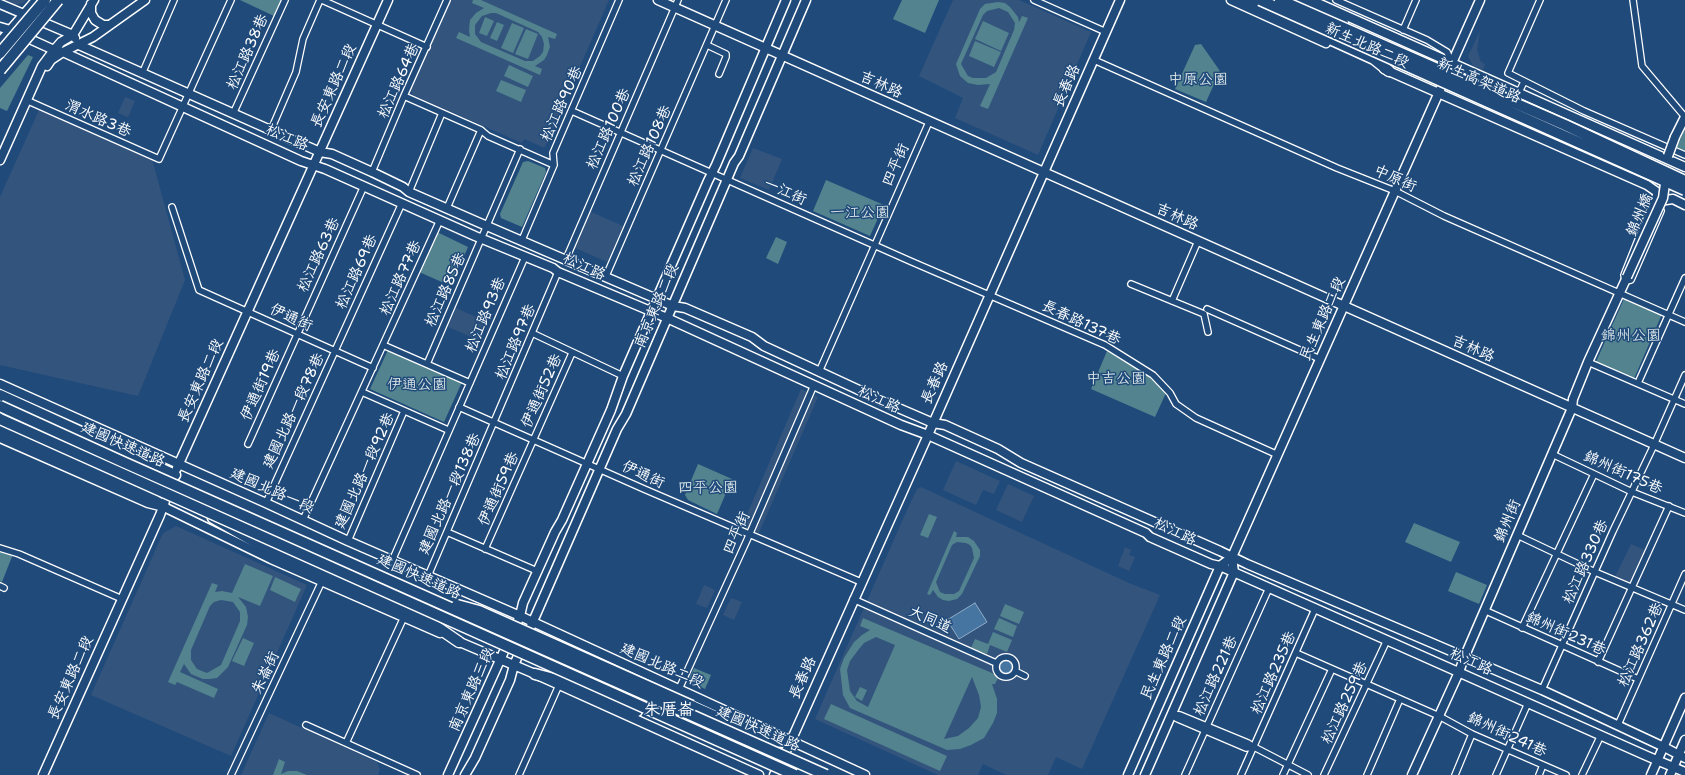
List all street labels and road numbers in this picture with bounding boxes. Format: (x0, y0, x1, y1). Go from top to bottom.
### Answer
street label: 松江路38巷 (223, 12, 273, 92)
street label: 新生北路二段 (1322, 19, 1412, 73)
street label: 長安東路二段 (307, 41, 361, 131)
street label: 松江路64巷 (374, 41, 424, 121)
street label: 新生高架道路 (1434, 54, 1524, 108)
street label: 長春路 (1050, 62, 1084, 110)
street label: 松江路90巷 (537, 63, 587, 145)
street label: 吉林路 (857, 68, 905, 102)
street label: 松江路100巷 (583, 86, 635, 172)
street label: 渭水路3巷 (62, 96, 134, 142)
street label: 松江路108巷 (624, 103, 676, 189)
street label: 松江路 (263, 121, 311, 155)
street label: 四平街 (879, 141, 913, 189)
street label: 中原街 (1371, 162, 1419, 196)
street label: 一江街 (761, 175, 809, 209)
street label: 錦州橋 (1623, 191, 1657, 239)
street label: 吉林路 (1153, 200, 1201, 234)
street label: 松江路63巷 (294, 215, 344, 295)
street label: 松江路69巷 (333, 232, 381, 312)
street label: 松江路77巷 (376, 238, 426, 318)
street label: 松江路 (560, 249, 608, 285)
street label: 松江路85巷 (422, 250, 470, 330)
street label: 南京東路二段 (631, 261, 683, 351)
street label: 民生東路二段 (1296, 274, 1350, 364)
street label: 松江路93巷 (462, 275, 510, 355)
street label: 長春路137巷 (1039, 297, 1123, 349)
street label: 伊通街 (267, 300, 315, 336)
street label: 松江路97巷 (492, 302, 540, 382)
street label: 吉林路 (1449, 332, 1497, 366)
street label: 長安東路二段 (174, 336, 228, 426)
street label: 伊通街19巷 (237, 347, 285, 423)
street label: 建國北路一段78巷 (259, 350, 329, 472)
street label: 伊通街52巷 (518, 351, 566, 431)
street label: 長春路 (918, 359, 952, 407)
street label: 松江路 (855, 382, 903, 418)
street label: 建國北路一段92巷 (331, 410, 399, 532)
street label: 建國快速道路 (78, 418, 168, 472)
street label: 建國北路一段138巷 (415, 430, 485, 558)
street label: 錦州街175巷 (1581, 448, 1665, 498)
street label: 伊通街59巷 (475, 449, 523, 529)
street label: 伊通街 (619, 457, 667, 493)
street label: 建國北路一段 (227, 464, 317, 518)
street label: 錦州街 (1491, 497, 1525, 545)
street label: 四平街 (720, 509, 754, 557)
street label: 松江路 (1151, 514, 1199, 550)
street label: 松江路330巷 (1559, 517, 1613, 607)
street label: 建國快速道路 (374, 550, 464, 604)
street label: 松江路362巷 (1614, 600, 1668, 690)
street label: 大同道 (906, 603, 954, 637)
street label: 錦州街231巷 (1523, 608, 1609, 660)
street label: 民生東路二段 (1137, 613, 1191, 703)
street label: 松江路235巷 (1248, 629, 1300, 717)
street label: 長安東路二段 (44, 633, 98, 723)
street label: 松江路221巷 (1190, 633, 1242, 719)
street label: 建國北路二段 (617, 639, 707, 693)
street label: 南京東路三段 (445, 645, 499, 735)
street label: 松江路 (1447, 645, 1495, 679)
street label: 朱崙街 (248, 649, 284, 697)
street label: 長春路 (786, 654, 820, 702)
street label: 松江路259巷 (1318, 659, 1372, 747)
street label: 建國快速道路 (713, 702, 803, 756)
street label: 錦州街241巷 (1464, 709, 1550, 761)

